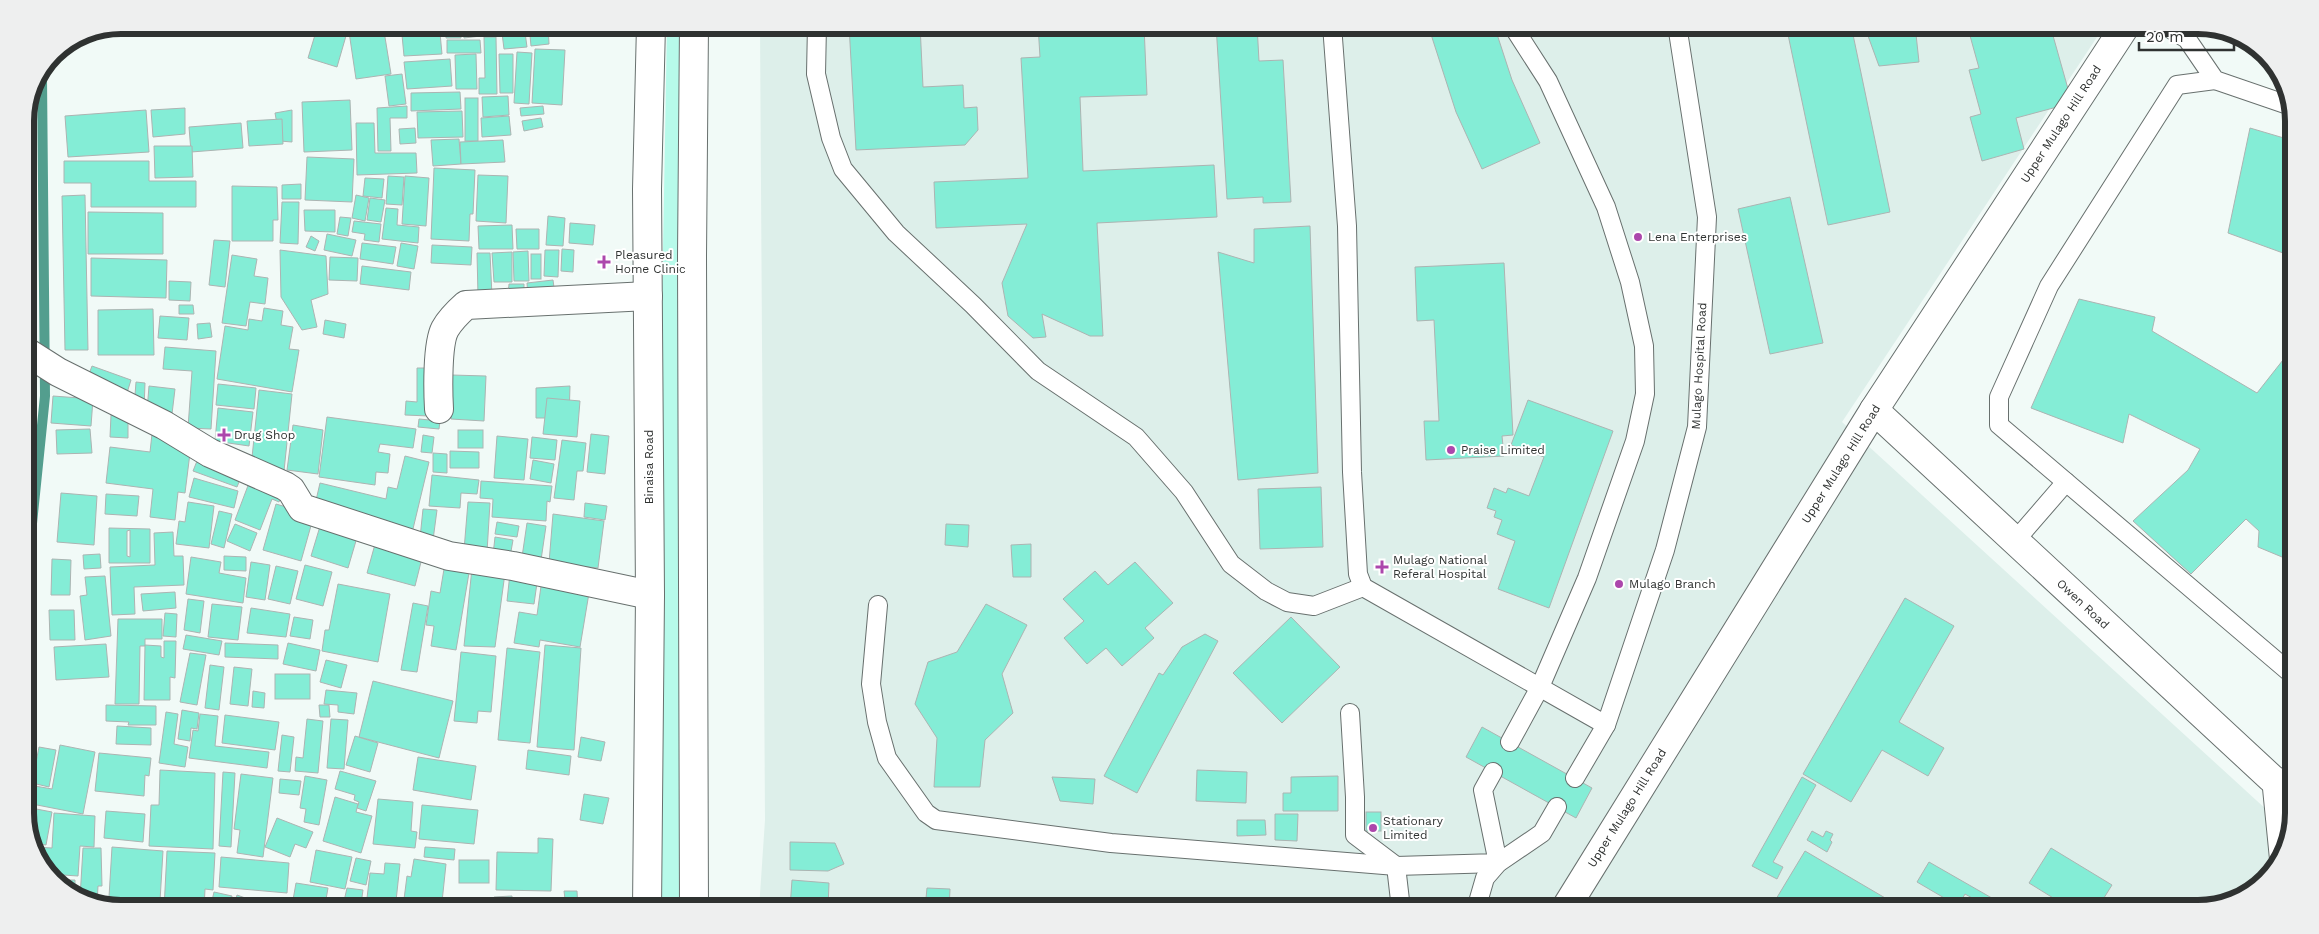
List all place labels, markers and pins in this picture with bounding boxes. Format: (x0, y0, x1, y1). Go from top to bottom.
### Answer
place label: Lena Enterprises (1648, 230, 1747, 244)
marker: Lena Enterprises (1632, 231, 1644, 243)
place label: Pleasured Home Clinic (615, 248, 686, 276)
marker: Pleasured Home Clinic (597, 255, 611, 269)
place label: Drug Shop (234, 428, 295, 442)
marker: Drug Shop (218, 429, 230, 441)
place label: Praise Limited (1461, 443, 1545, 457)
marker: Praise Limited (1445, 444, 1457, 456)
place label: Mulago National Referal Hospital (1393, 553, 1488, 581)
marker: Mulago National Referal Hospital (1375, 560, 1389, 574)
place label: Mulago Branch (1629, 577, 1716, 591)
marker: Mulago Branch (1613, 578, 1625, 590)
place label: Stationary Limited (1383, 814, 1444, 842)
marker: Stationary Limited (1367, 822, 1379, 834)

